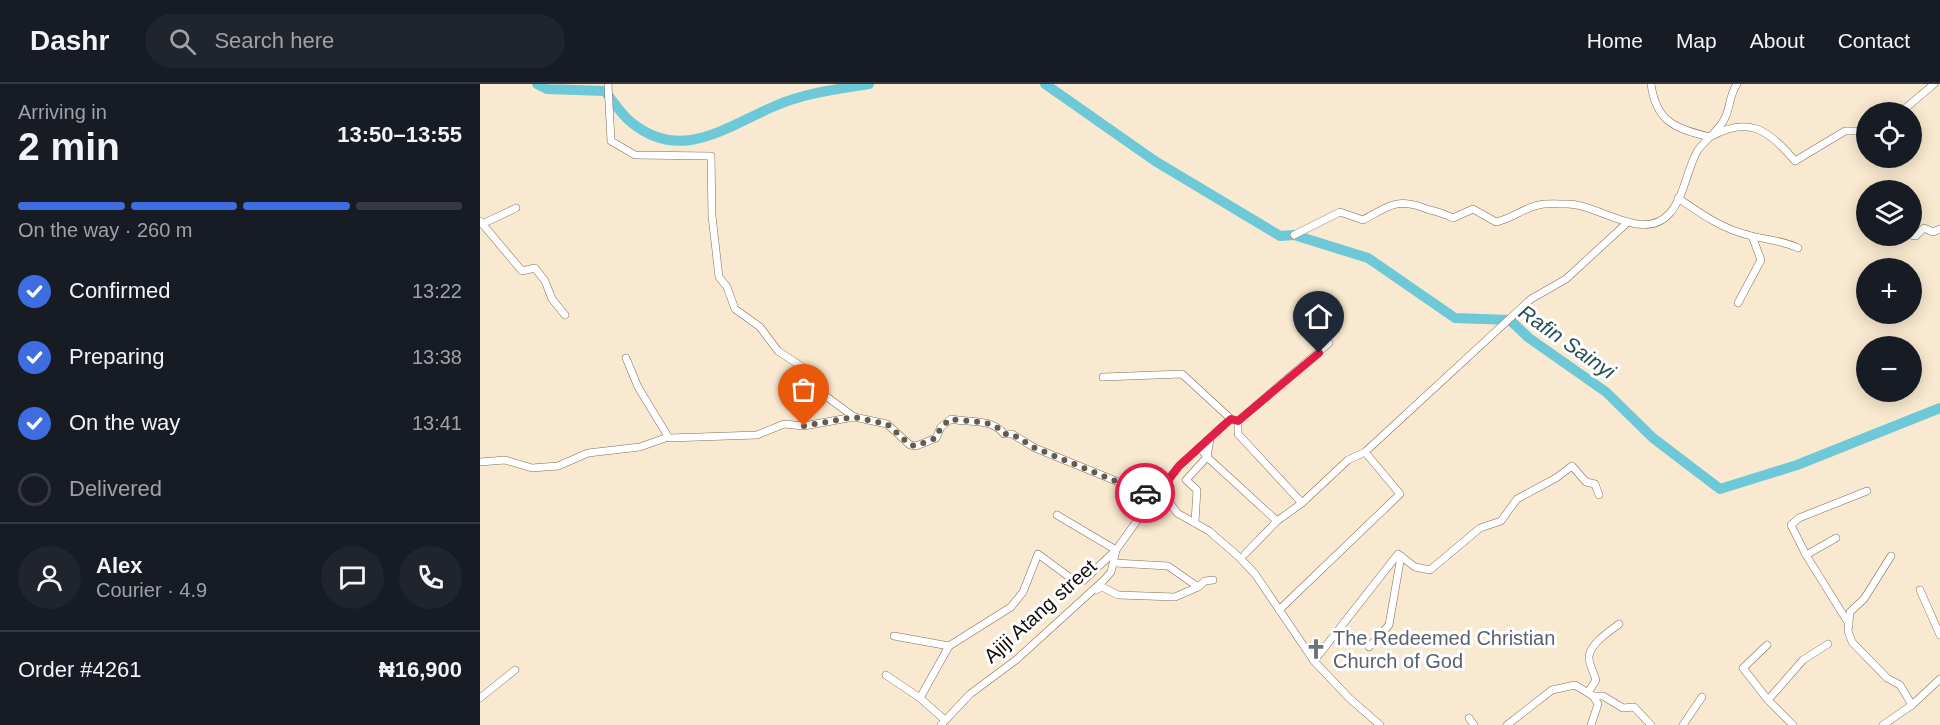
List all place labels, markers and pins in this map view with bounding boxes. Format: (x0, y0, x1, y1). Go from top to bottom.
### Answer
pin (1293, 291, 1344, 353)
pin (778, 364, 829, 426)
place label: The Redeemed Christian Church of God (1333, 627, 1555, 672)
church icon: The Redeemed Christian Church of God (1304, 637, 1328, 661)

